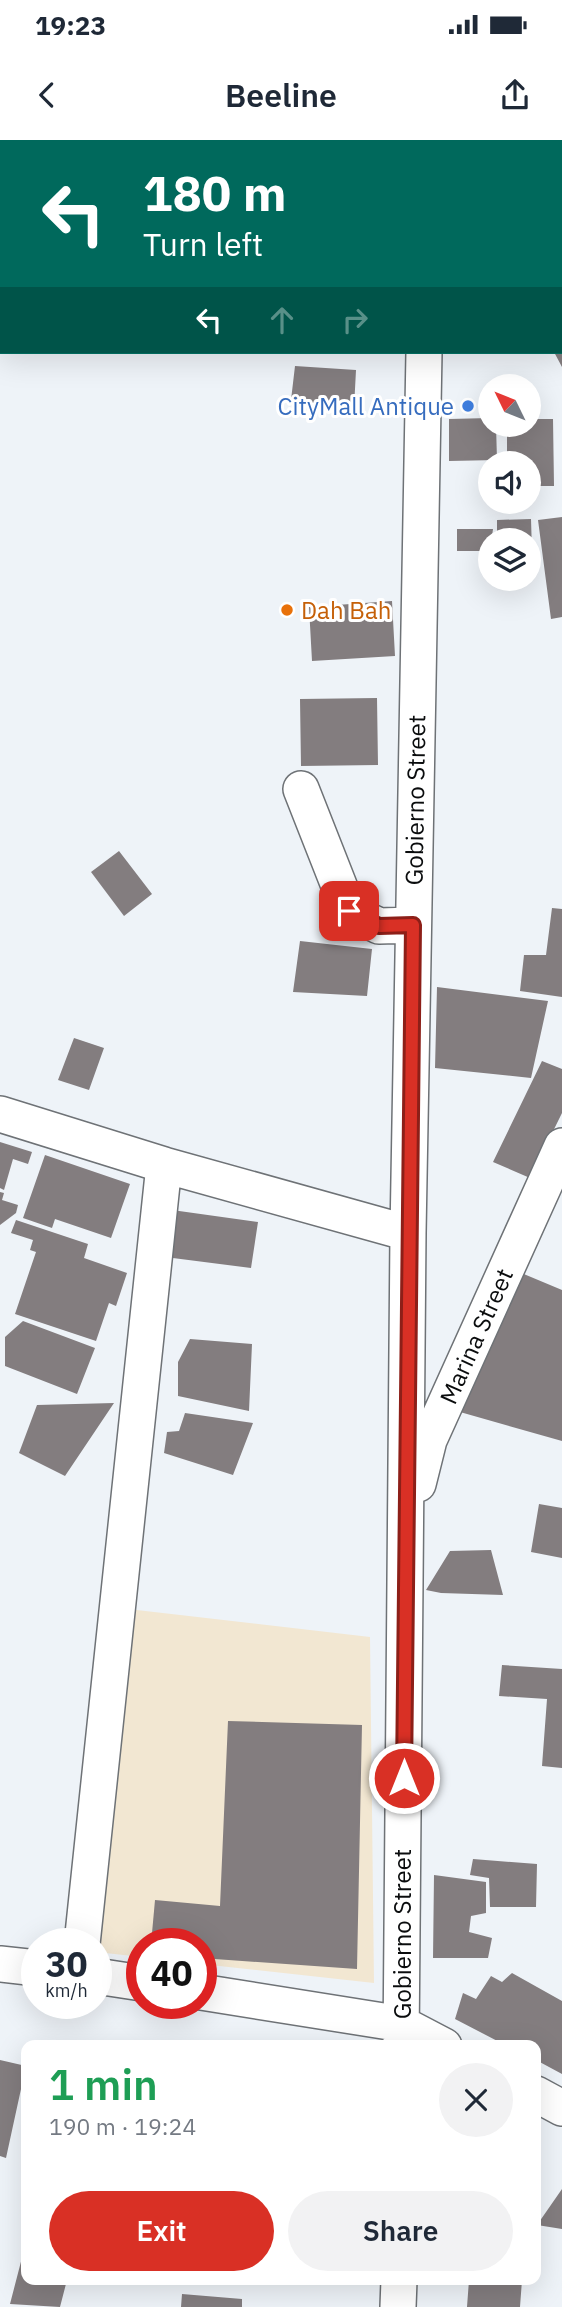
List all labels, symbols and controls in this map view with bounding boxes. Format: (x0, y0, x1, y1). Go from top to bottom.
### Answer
text: 19:23 (35, 8, 106, 42)
text: Beeline (225, 74, 337, 116)
icon: back (28, 76, 66, 114)
icon: share (496, 76, 534, 114)
text: 180 m (143, 161, 287, 224)
icon: left (28, 168, 119, 259)
text: Turn left (143, 223, 263, 265)
icon: left (190, 301, 228, 339)
icon: ahead (263, 301, 301, 339)
icon: right (336, 301, 374, 339)
north arrow (478, 374, 541, 438)
map controls (478, 374, 541, 591)
place label: CityMall Antique (278, 390, 454, 422)
marker: CityMall Antique (460, 398, 476, 414)
button: sound (478, 451, 541, 514)
button: layers (478, 528, 541, 591)
place label: Dah Bah (301, 594, 391, 626)
marker: Dah Bah (279, 602, 295, 618)
street label: Gobierno Street (398, 714, 432, 886)
pin (319, 881, 379, 941)
icon: arrive (330, 892, 368, 930)
street label: Marina Street (432, 1263, 520, 1409)
position arrow (367, 1741, 441, 1815)
street label: Gobierno Street (386, 1849, 418, 2019)
speed limit sign: 40 (126, 1928, 217, 2019)
text: 30 (45, 1941, 88, 1987)
text: km/h (45, 1979, 88, 2002)
text: 1 min (49, 2057, 158, 2112)
button: close (439, 2063, 513, 2137)
text: 190 m · 19:24 (49, 2111, 196, 2141)
button: Exit (49, 2191, 274, 2271)
button: Share (288, 2191, 513, 2271)

